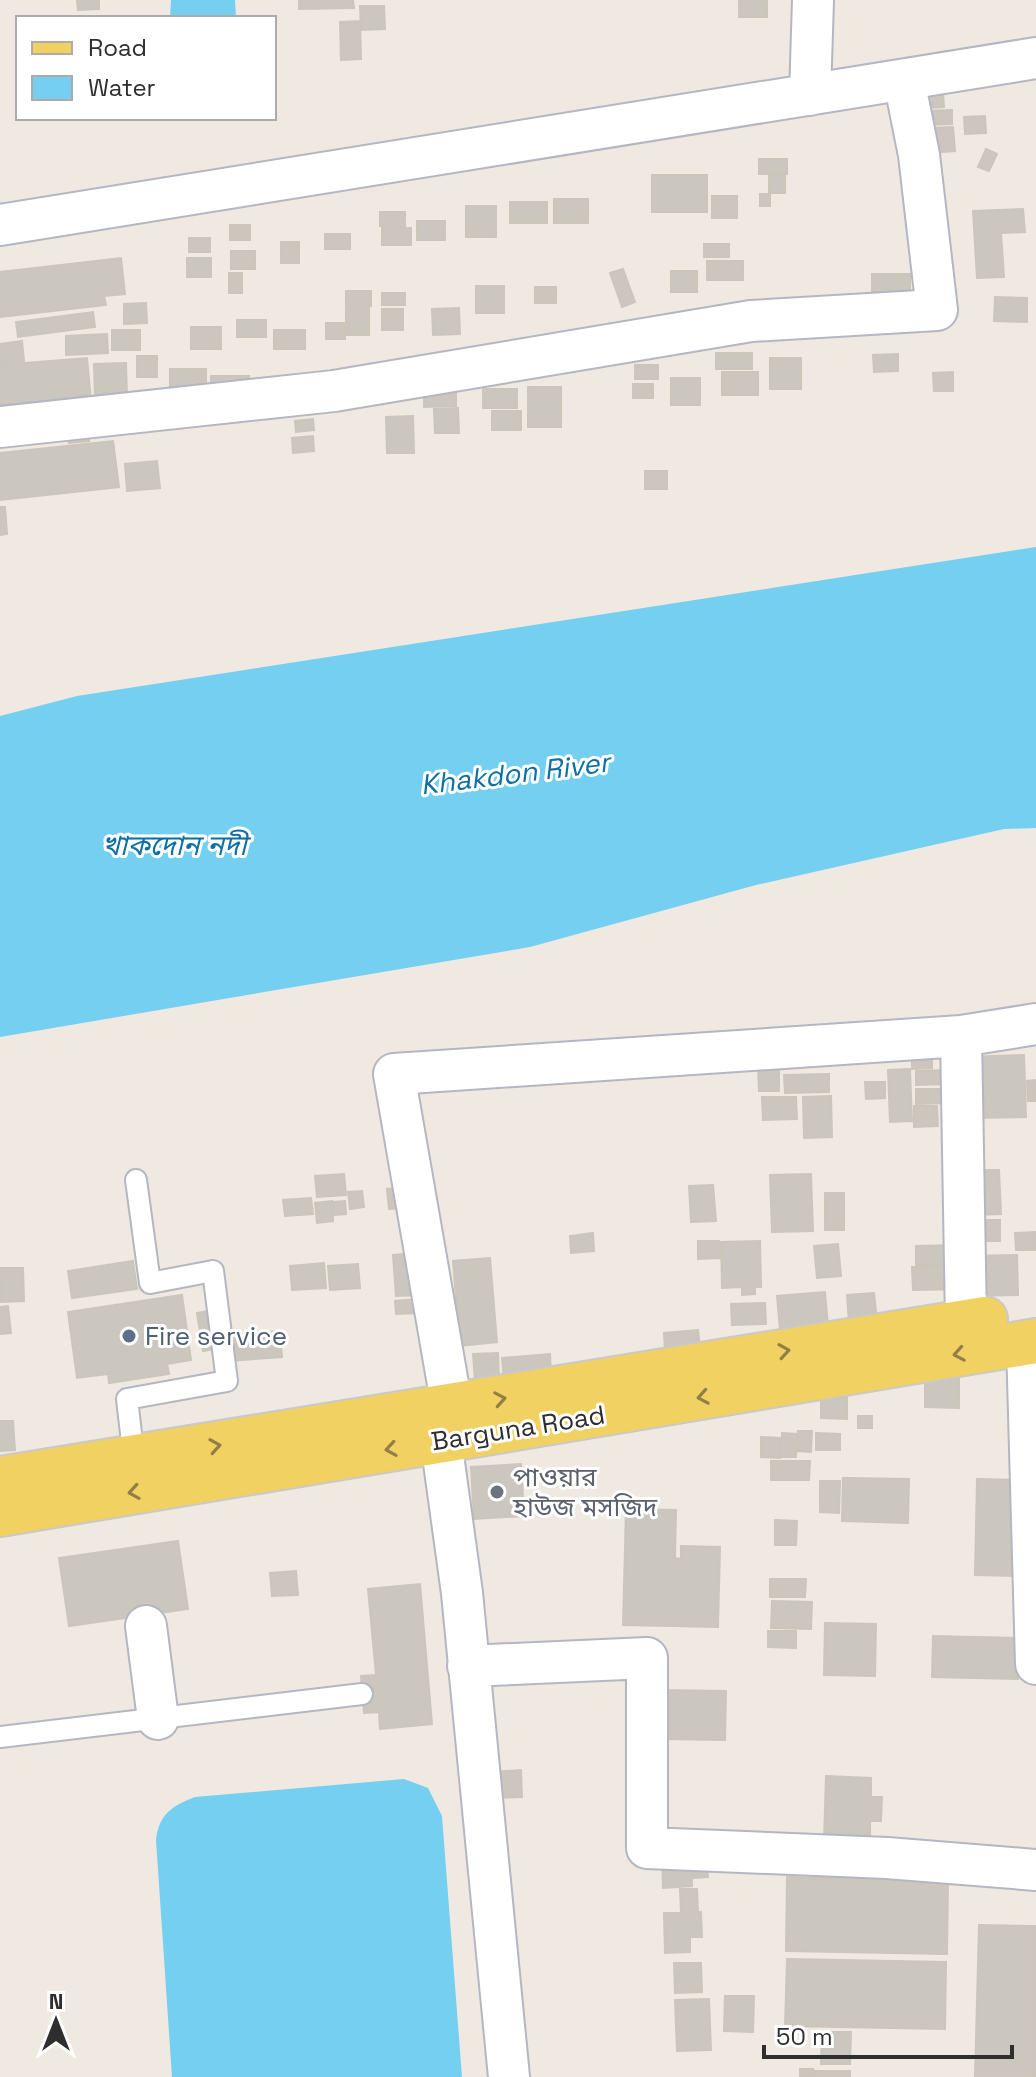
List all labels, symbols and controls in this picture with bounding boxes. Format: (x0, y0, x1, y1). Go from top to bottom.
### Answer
legend (16, 16, 276, 120)
text: Road (88, 32, 147, 63)
text: Water (88, 72, 156, 103)
water label: Khakdon River (418, 743, 615, 802)
water label: খাকদোন নদী (101, 827, 252, 863)
place label: Fire service (145, 1319, 287, 1353)
marker: Fire service (120, 1327, 138, 1345)
one-way arrow (777, 1343, 790, 1360)
one-way arrow (952, 1345, 966, 1362)
one-way arrow (696, 1388, 709, 1405)
one-way arrow (493, 1391, 506, 1408)
street label: Barguna Road (429, 1397, 607, 1459)
one-way arrow (209, 1438, 222, 1455)
one-way arrow (384, 1440, 398, 1457)
place label: পাওয়ার হাউজ মসজিদ (512, 1460, 658, 1524)
one-way arrow (128, 1482, 141, 1499)
marker: পাওয়ার হাউজ মসজিদ (488, 1483, 506, 1501)
north arrow (16, 1981, 96, 2061)
text: N (49, 1987, 63, 2015)
scale bar (764, 2009, 1012, 2059)
text: 50 m (776, 2021, 833, 2052)

